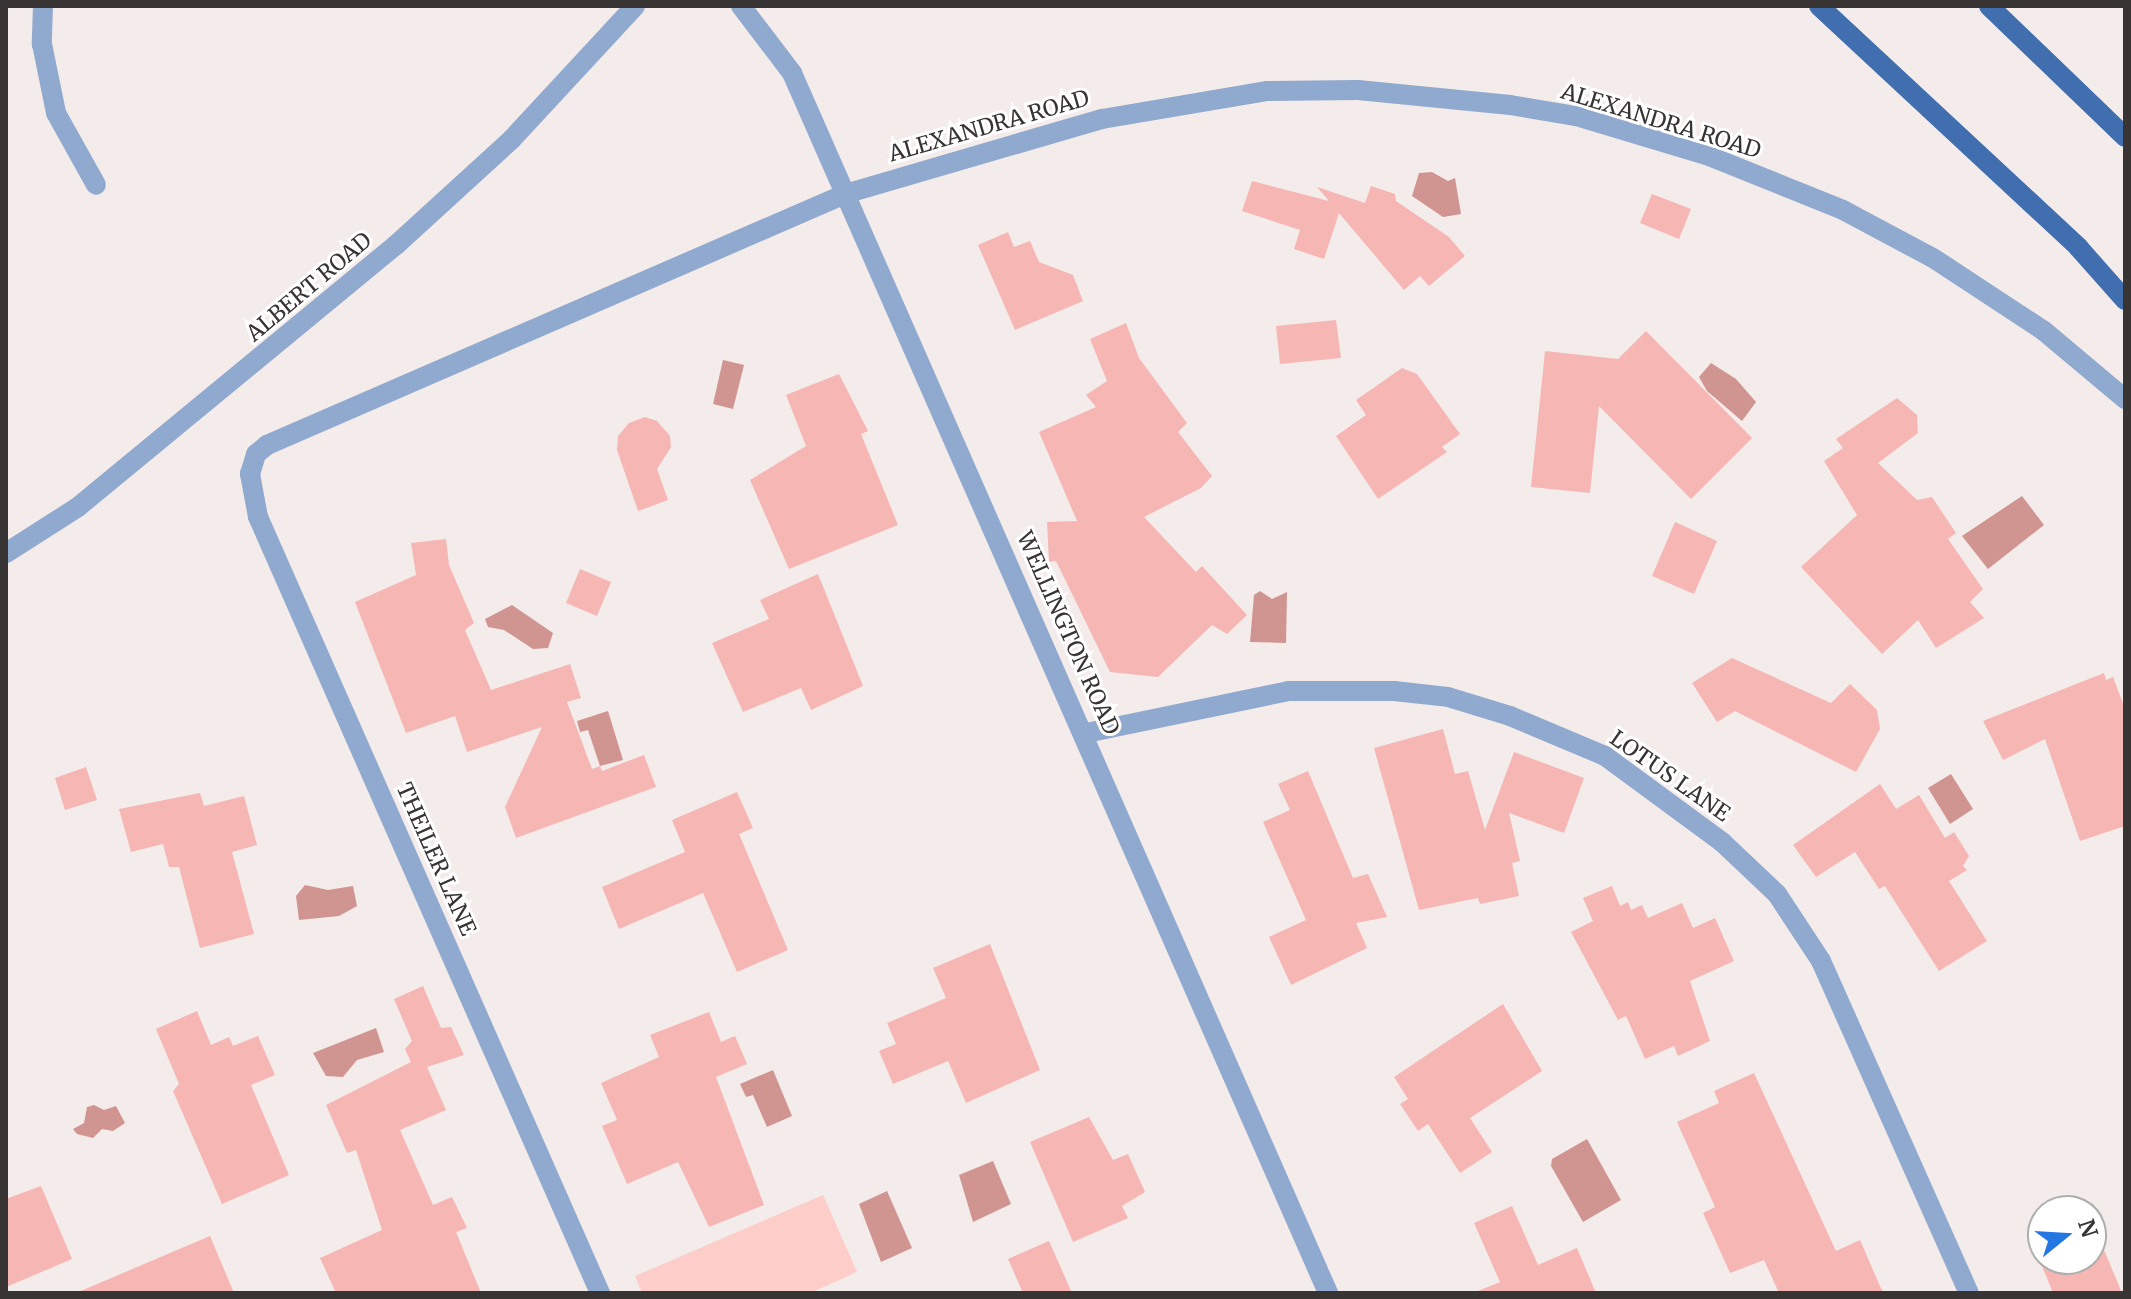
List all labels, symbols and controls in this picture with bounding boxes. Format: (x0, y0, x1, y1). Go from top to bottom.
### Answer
street label: ALEXANDRA ROAD (1558, 78, 1764, 164)
street label: ALEXANDRA ROAD (886, 85, 1092, 167)
street label: ALBERT ROAD (241, 227, 377, 347)
street label: WELLINGTON ROAD (1011, 527, 1125, 739)
street label: LOTUS LANE (1605, 725, 1735, 827)
street label: THEILER LANE (391, 779, 481, 939)
north arrow (2027, 1195, 2107, 1275)
text: N (2072, 1216, 2104, 1241)

